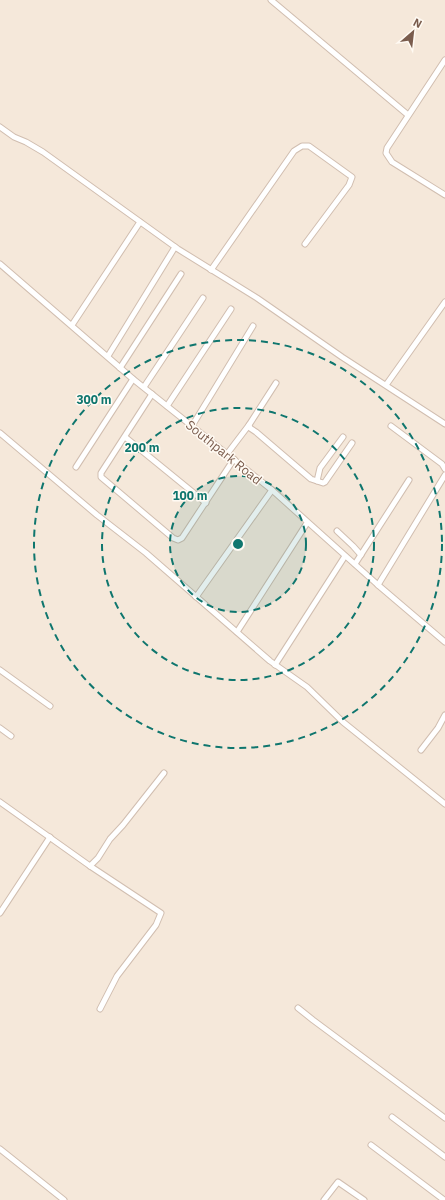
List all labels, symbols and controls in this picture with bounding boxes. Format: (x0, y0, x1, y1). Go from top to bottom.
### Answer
north arrow (393, 12, 433, 52)
text: N (411, 15, 425, 31)
text: 300 m (76, 392, 112, 407)
street label: Southpark Road (182, 416, 265, 488)
text: 200 m (124, 440, 160, 455)
text: 100 m (172, 488, 208, 503)
centre of rings (231, 537, 245, 551)

